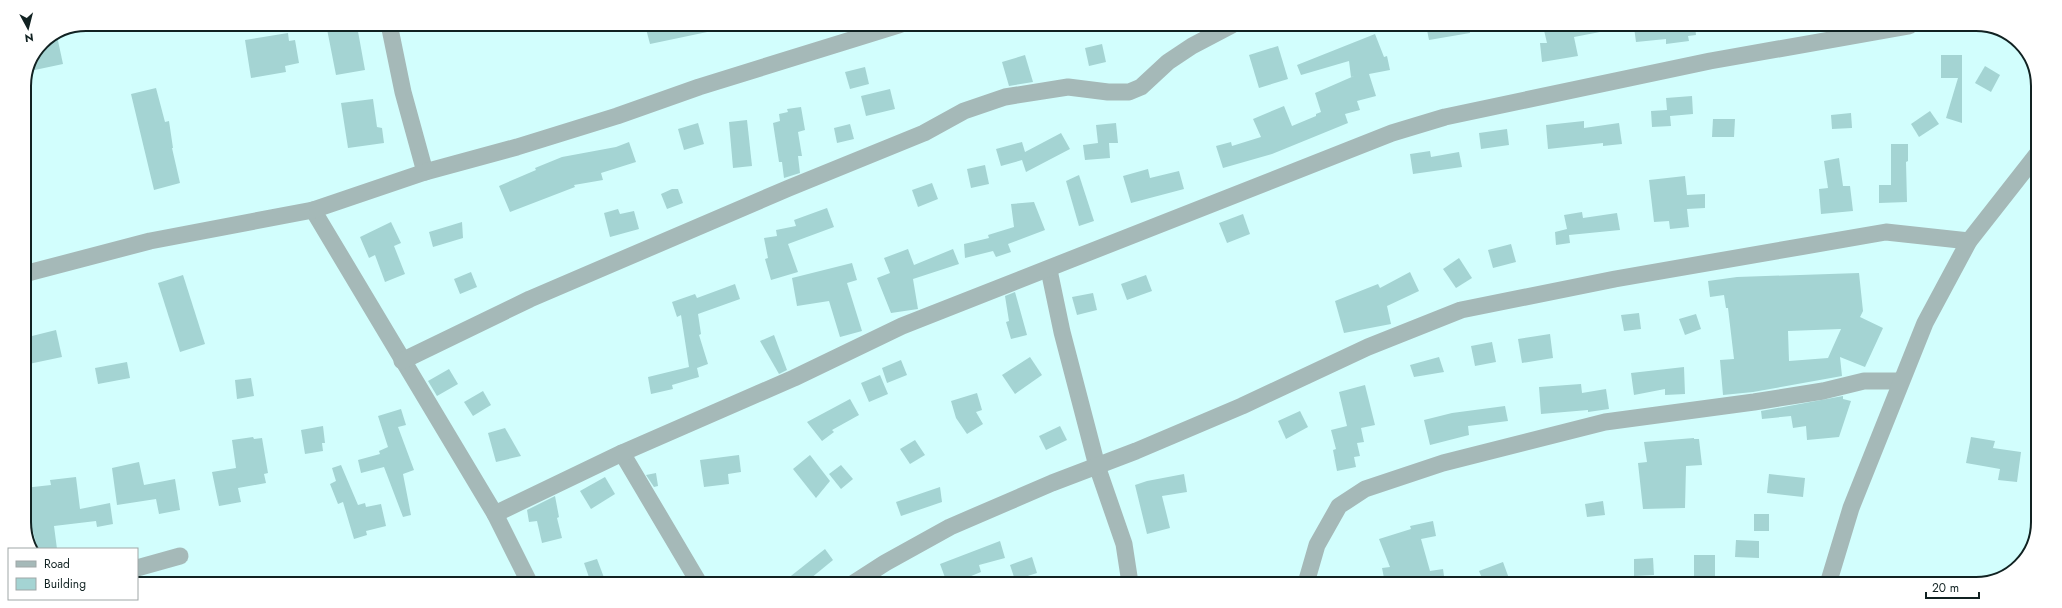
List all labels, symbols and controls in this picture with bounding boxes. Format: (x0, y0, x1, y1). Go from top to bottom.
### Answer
north arrow (8, 8, 48, 48)
text: N (24, 29, 35, 46)
legend (8, 548, 138, 600)
text: Road (44, 555, 70, 573)
scale bar (1926, 574, 1979, 600)
text: Building (44, 575, 86, 593)
text: 20 m (1932, 579, 1959, 597)

